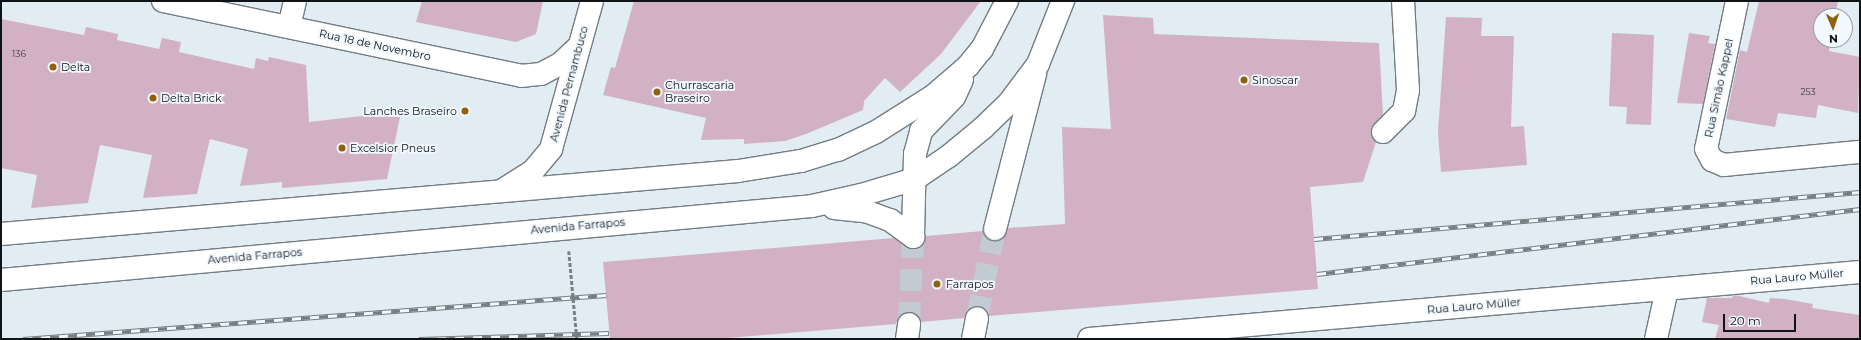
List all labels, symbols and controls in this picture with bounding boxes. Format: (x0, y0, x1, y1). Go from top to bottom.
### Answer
north arrow (1813, 8, 1853, 48)
street label: Avenida Pernambuco (547, 25, 591, 143)
street label: Rua 18 de Novembro (318, 27, 432, 63)
text: N (1829, 32, 1838, 46)
street label: Rua Simão Kappel (1702, 37, 1736, 139)
house number: 136 (12, 49, 26, 59)
place label: Delta (61, 60, 90, 74)
marker: Delta (48, 62, 58, 72)
place label: Sinoscar (1252, 73, 1299, 87)
marker: Sinoscar (1239, 75, 1249, 85)
place label: Churrascaria Braseiro (665, 79, 734, 105)
marker: Churrascaria Braseiro (652, 87, 662, 97)
house number: 253 (1800, 87, 1816, 97)
place label: Delta Brick (161, 91, 221, 105)
marker: Delta Brick (148, 93, 158, 103)
place label: Lanches Braseiro (363, 104, 457, 118)
marker: Lanches Braseiro (460, 106, 470, 116)
place label: Excelsior Pneus (350, 141, 436, 155)
marker: Excelsior Pneus (337, 143, 347, 153)
street label: Avenida Farrapos (530, 215, 626, 237)
street label: Avenida Farrapos (207, 245, 303, 267)
street label: Rua Lauro Müller (1750, 266, 1844, 288)
place label: Farrapos (946, 277, 994, 291)
marker: Farrapos (931, 278, 943, 290)
street label: Rua Lauro Müller (1427, 295, 1521, 317)
scale bar (1725, 306, 1798, 332)
text: 20 m (1730, 313, 1761, 328)

